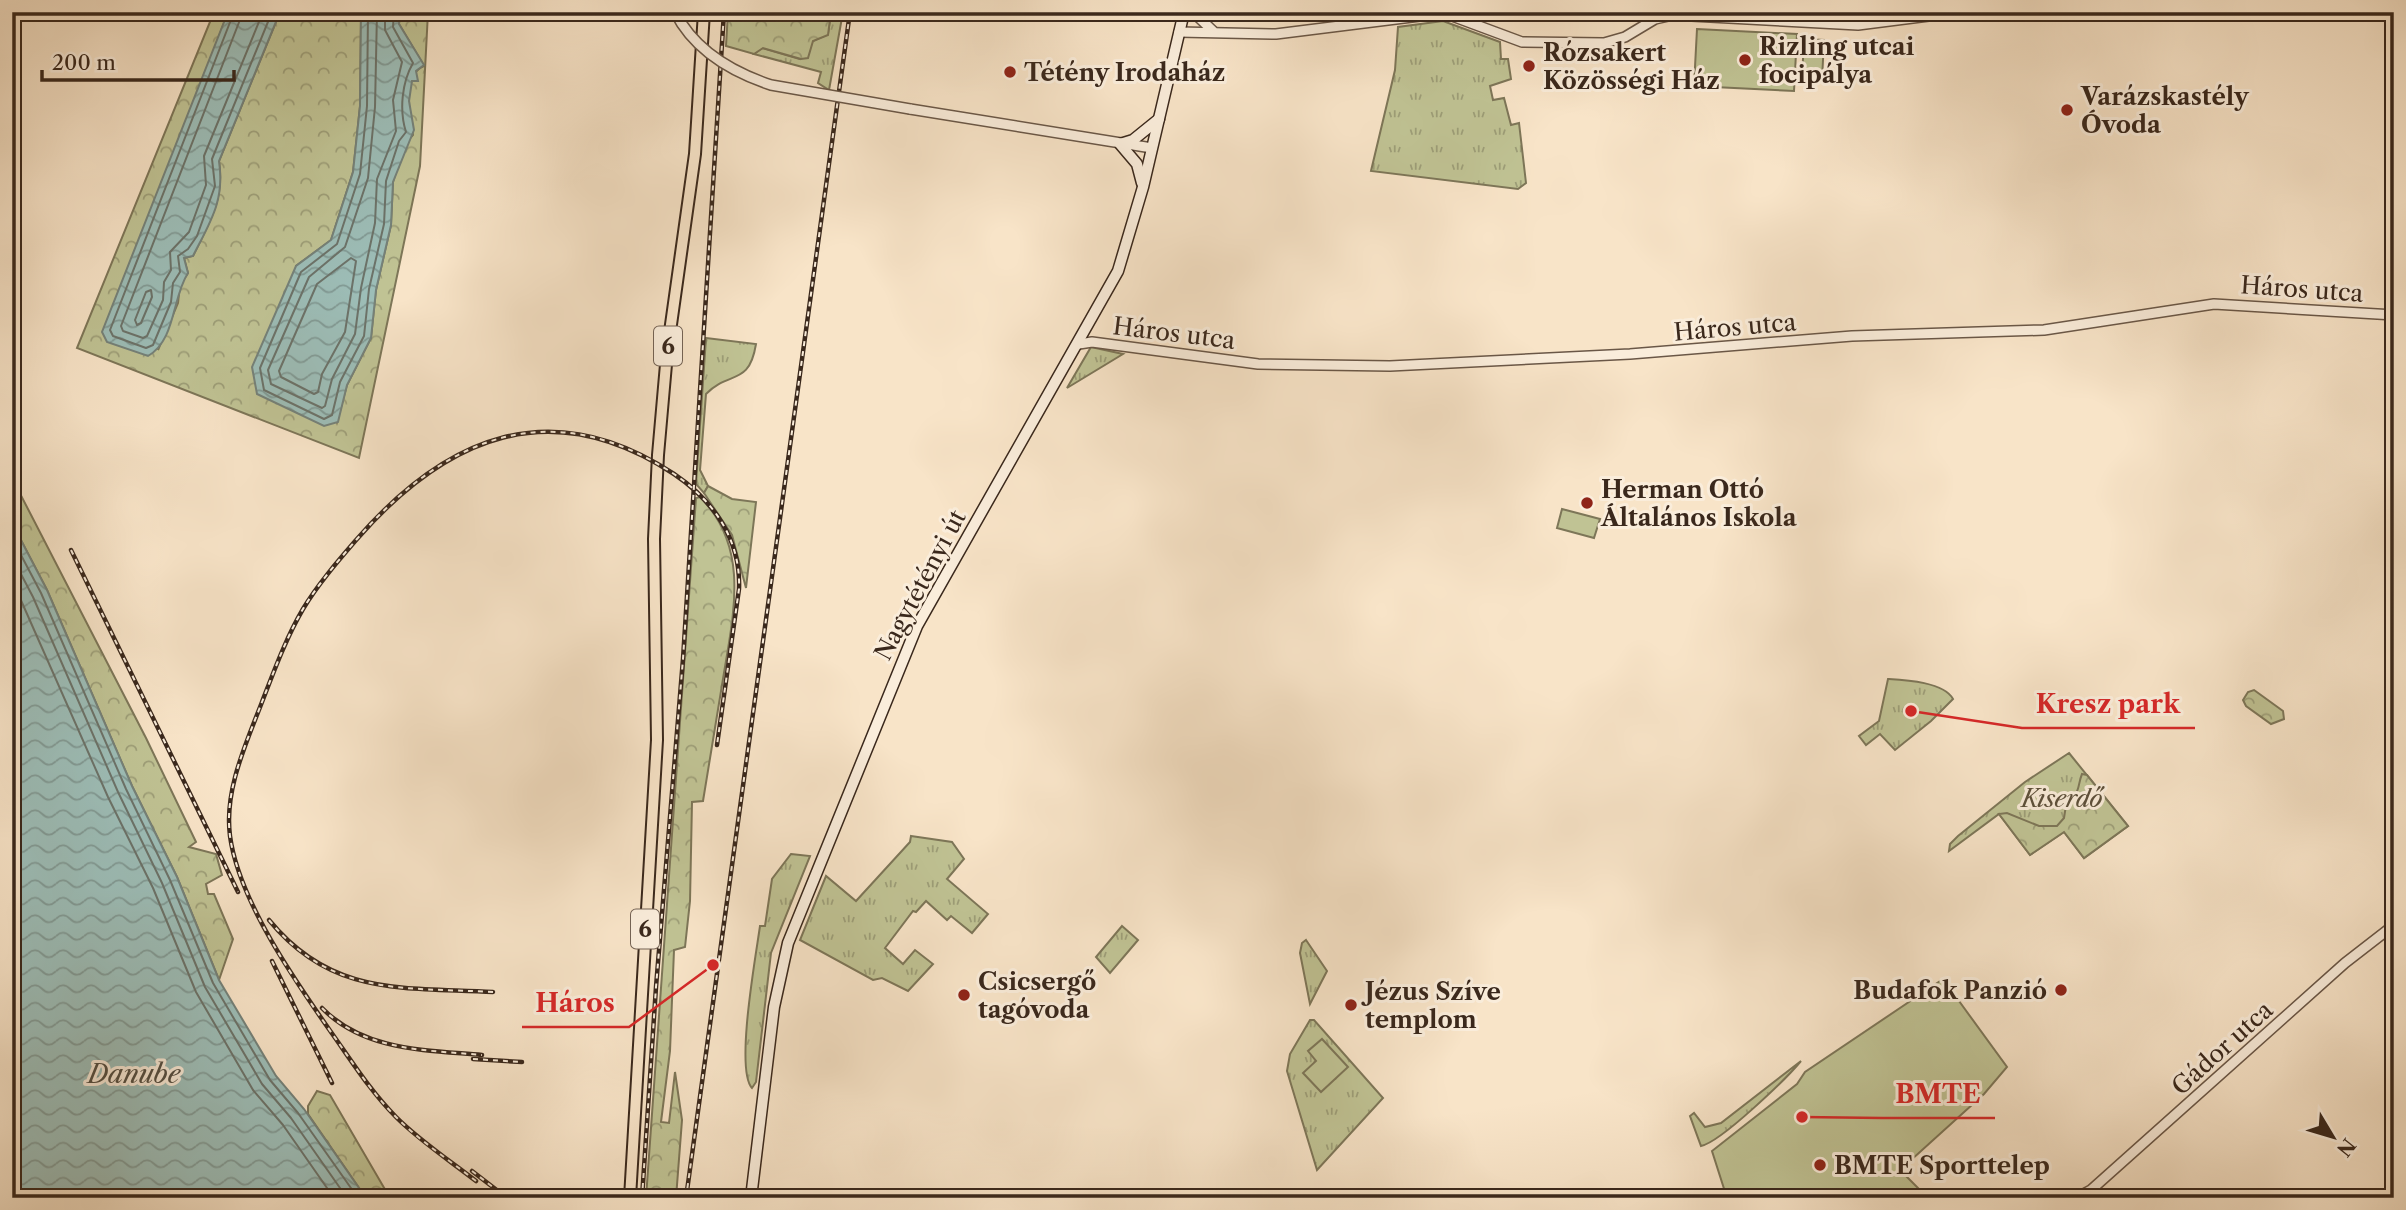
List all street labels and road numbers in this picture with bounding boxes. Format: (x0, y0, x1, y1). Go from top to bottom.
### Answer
street label: Háros utca (2240, 270, 2365, 308)
street label: Háros utca (1673, 307, 1798, 347)
street label: Háros utca (1111, 311, 1237, 355)
road number: 6 (654, 326, 682, 366)
street label: Nagytétényi út (868, 504, 972, 665)
road number: 6 (631, 910, 659, 948)
street label: Gádor utca (2166, 995, 2279, 1101)

